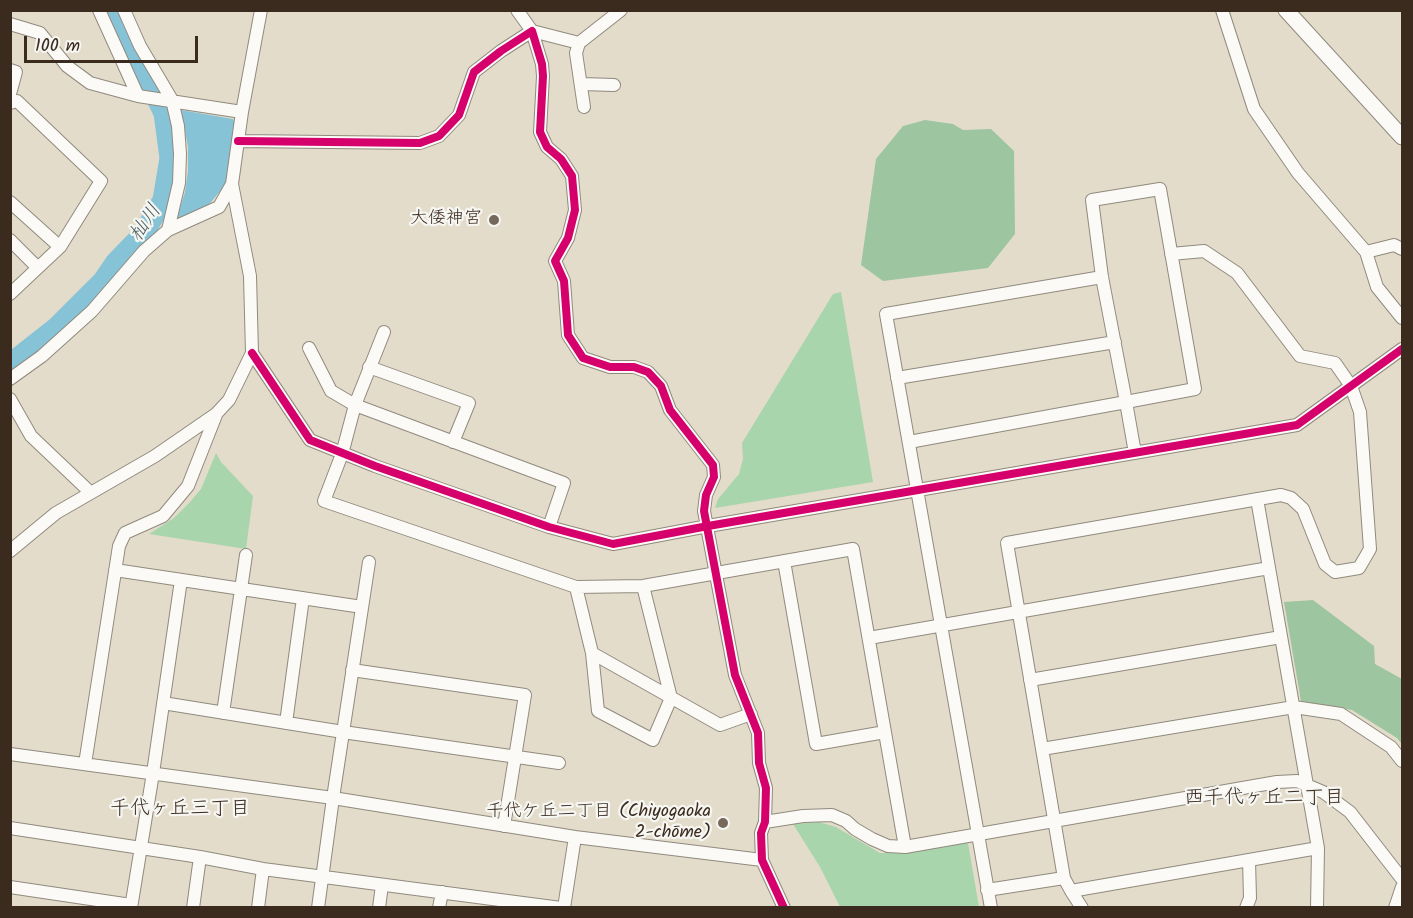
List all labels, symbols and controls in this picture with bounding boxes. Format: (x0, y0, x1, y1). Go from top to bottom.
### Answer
scale bar (27, 24, 201, 62)
text: 100 m (35, 32, 80, 61)
water label: 杣川 (126, 201, 168, 247)
place label: 大倭神宮 (410, 209, 482, 231)
marker: 大倭神宮 (487, 213, 501, 227)
district label: 西千代ヶ丘二丁目 (1184, 788, 1344, 812)
district label: 千代ヶ丘三丁目 (110, 799, 250, 823)
place label: 千代ケ丘二丁目 (Chiyogaoka 2-chōme) (486, 802, 711, 844)
marker: 千代ケ丘二丁目 (Chiyogaoka 2-chōme) (716, 816, 730, 830)

